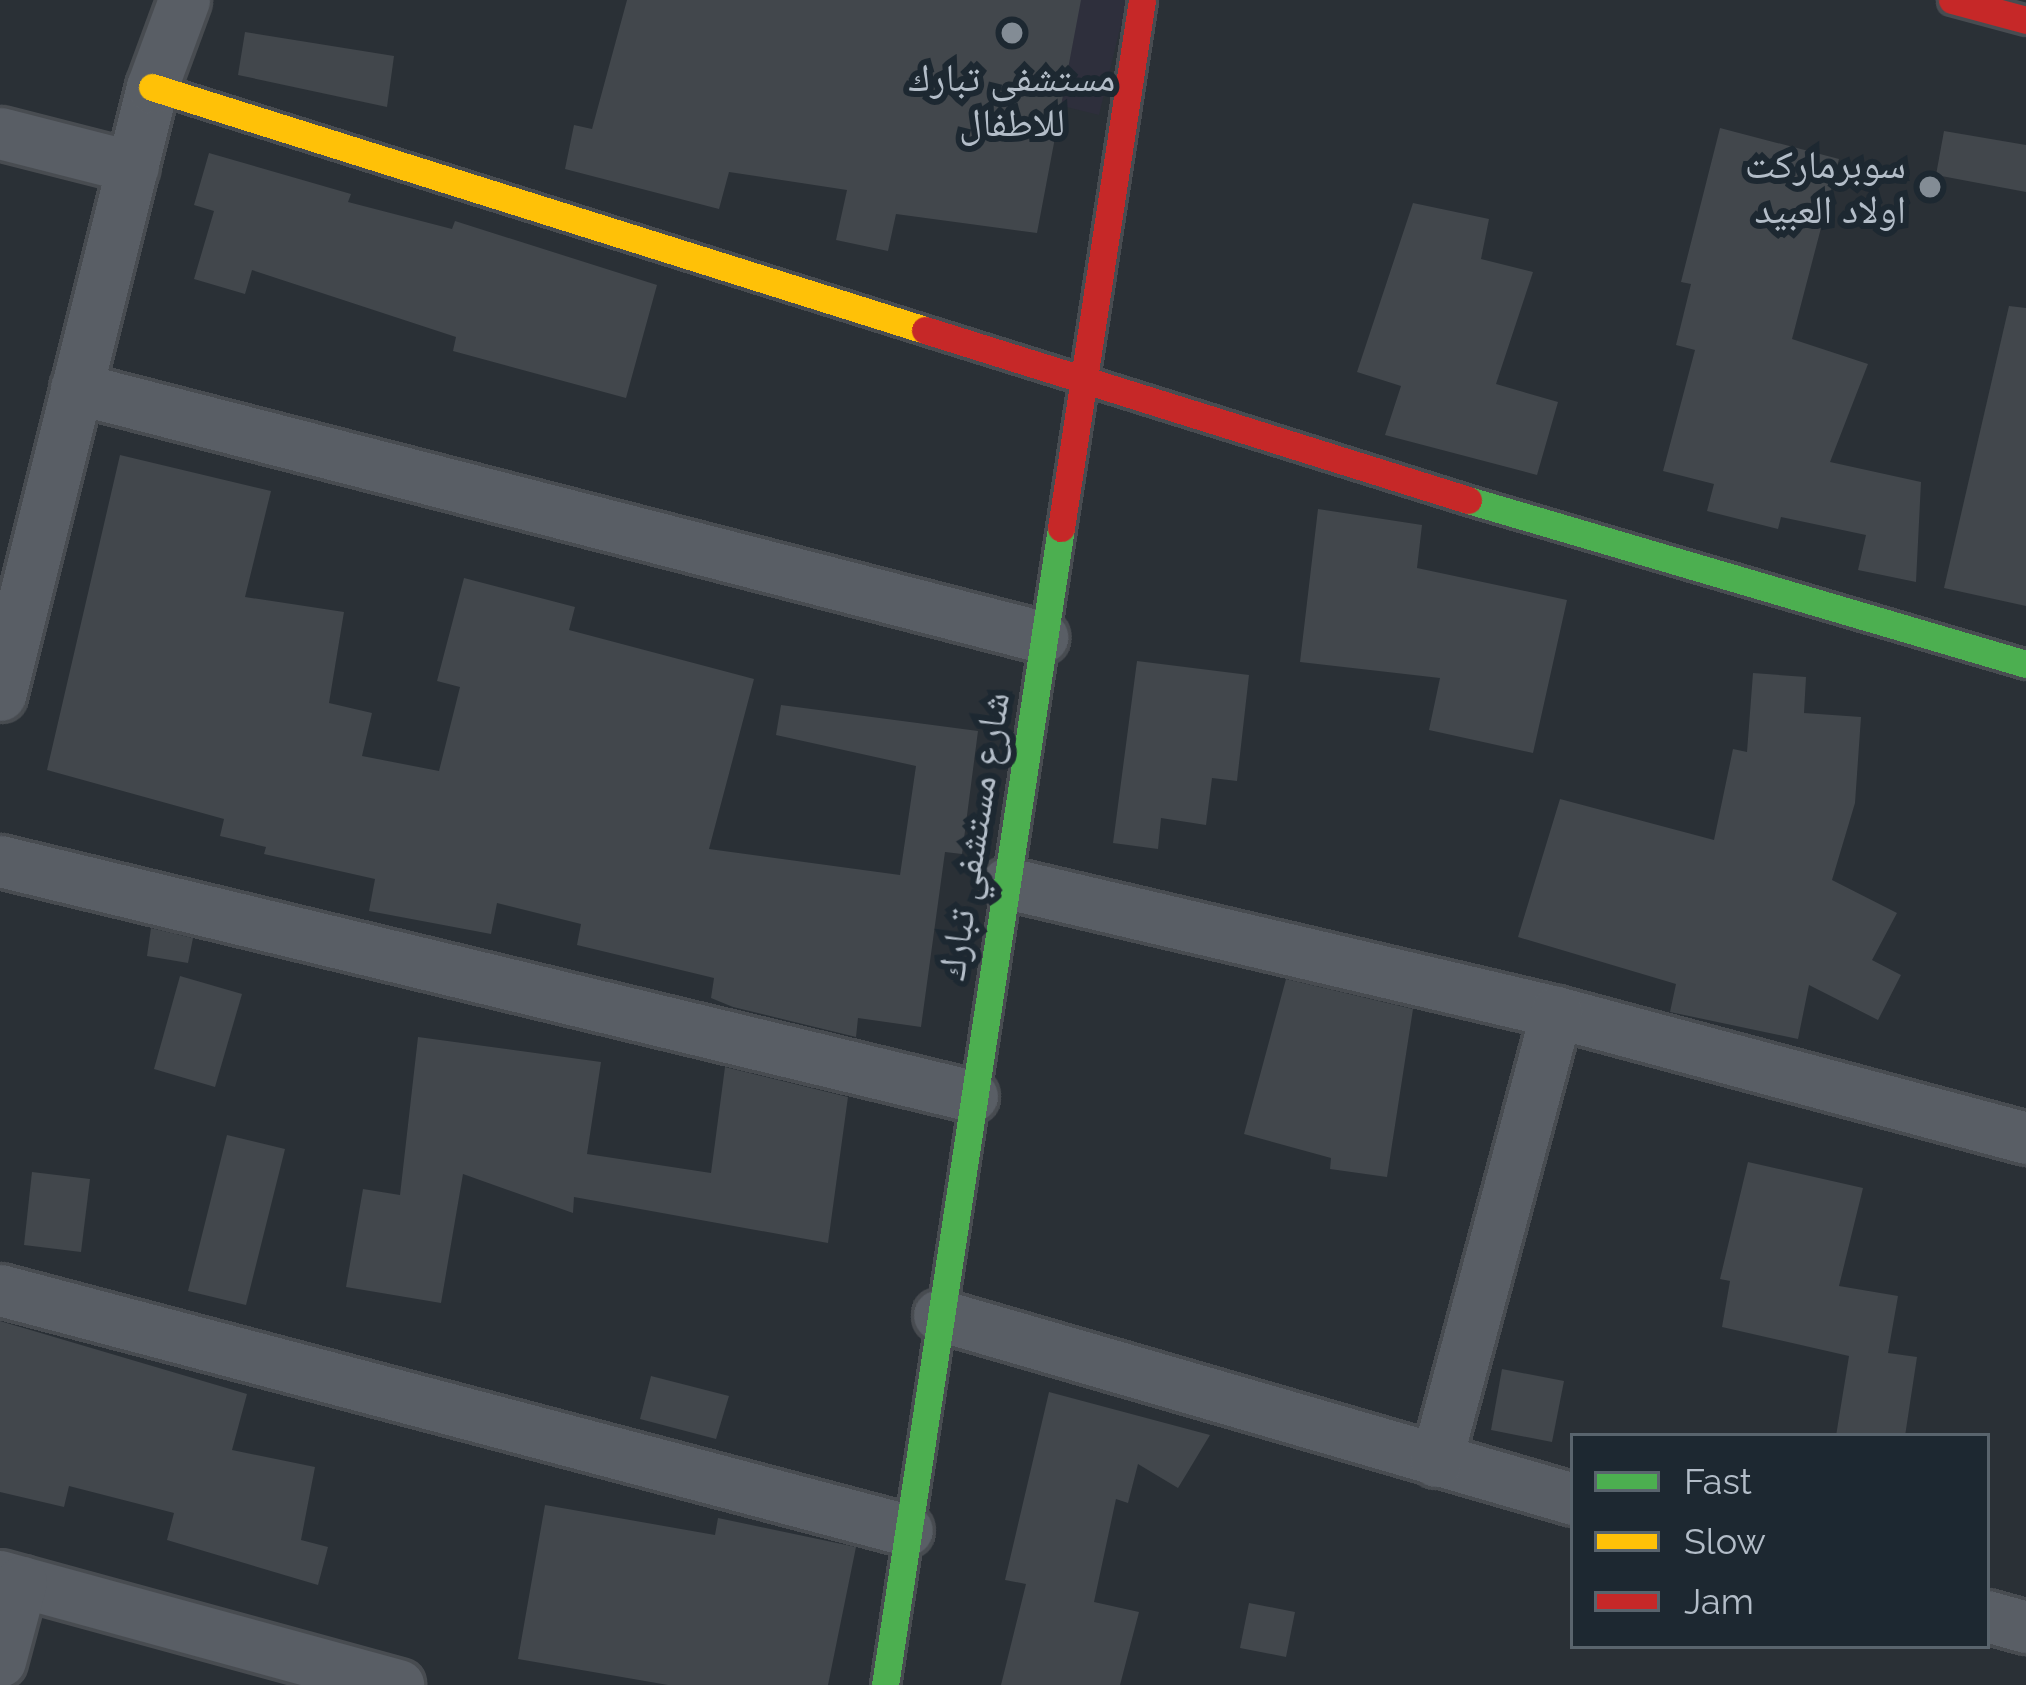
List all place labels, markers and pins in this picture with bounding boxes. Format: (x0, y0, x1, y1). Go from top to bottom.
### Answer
marker: مستشفى تبارك للاطفال (996, 17, 1028, 49)
place label: مستشفى تبارك للاطفال (909, 55, 1115, 146)
place label: سوبرماركت اولاد العبيد (1745, 142, 1906, 233)
marker: سوبرماركت اولاد العبيد (1917, 174, 1943, 200)

